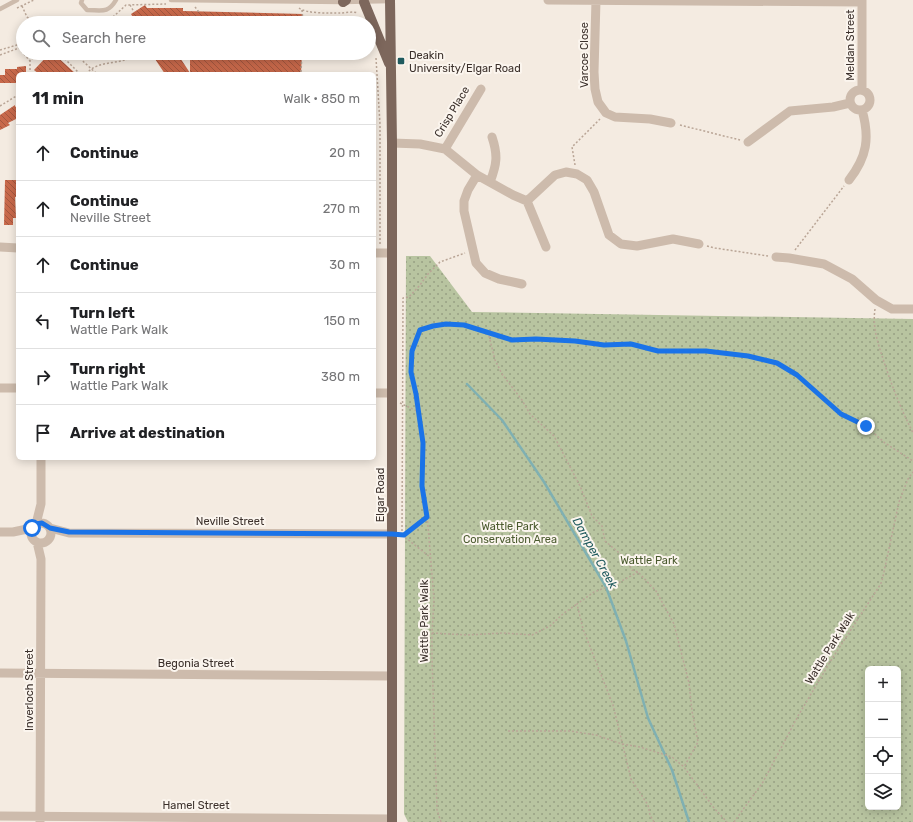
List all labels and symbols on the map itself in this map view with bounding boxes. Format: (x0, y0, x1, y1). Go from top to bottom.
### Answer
street label: Meldan Street (844, 9, 857, 81)
street label: Varcoe Close (578, 22, 591, 88)
place label: Deakin University/Elgar Road (409, 49, 521, 75)
marker: Deakin University/Elgar Road (396, 56, 406, 66)
street label: Crisp Place (432, 84, 472, 140)
route end (857, 417, 875, 435)
street label: Elgar Road (374, 468, 387, 522)
street label: Neville Street (196, 515, 265, 528)
water label: Damper Creek (570, 515, 621, 592)
route start (23, 519, 41, 537)
park label: Wattle Park Conservation Area (463, 520, 557, 546)
park label: Wattle Park (620, 554, 678, 567)
street label: Wattle Park Walk (418, 579, 431, 663)
street label: Wattle Park Walk (802, 609, 858, 687)
street label: Inverloch Street (23, 648, 36, 731)
street label: Begonia Street (158, 657, 235, 670)
street label: Hamel Street (162, 799, 230, 812)

